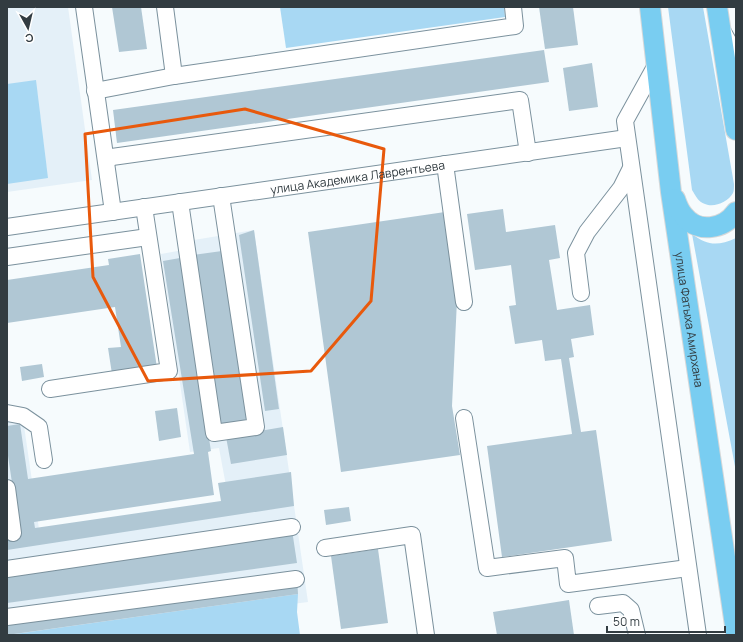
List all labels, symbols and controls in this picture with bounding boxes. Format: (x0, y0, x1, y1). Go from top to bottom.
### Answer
north arrow (8, 8, 48, 48)
text: С (24, 30, 35, 46)
street label: улица Академика Лаврентьева (269, 156, 446, 198)
street label: улица Фатыха Амирхана (671, 250, 708, 388)
scale bar (607, 608, 725, 634)
text: 50 m (613, 613, 640, 630)

